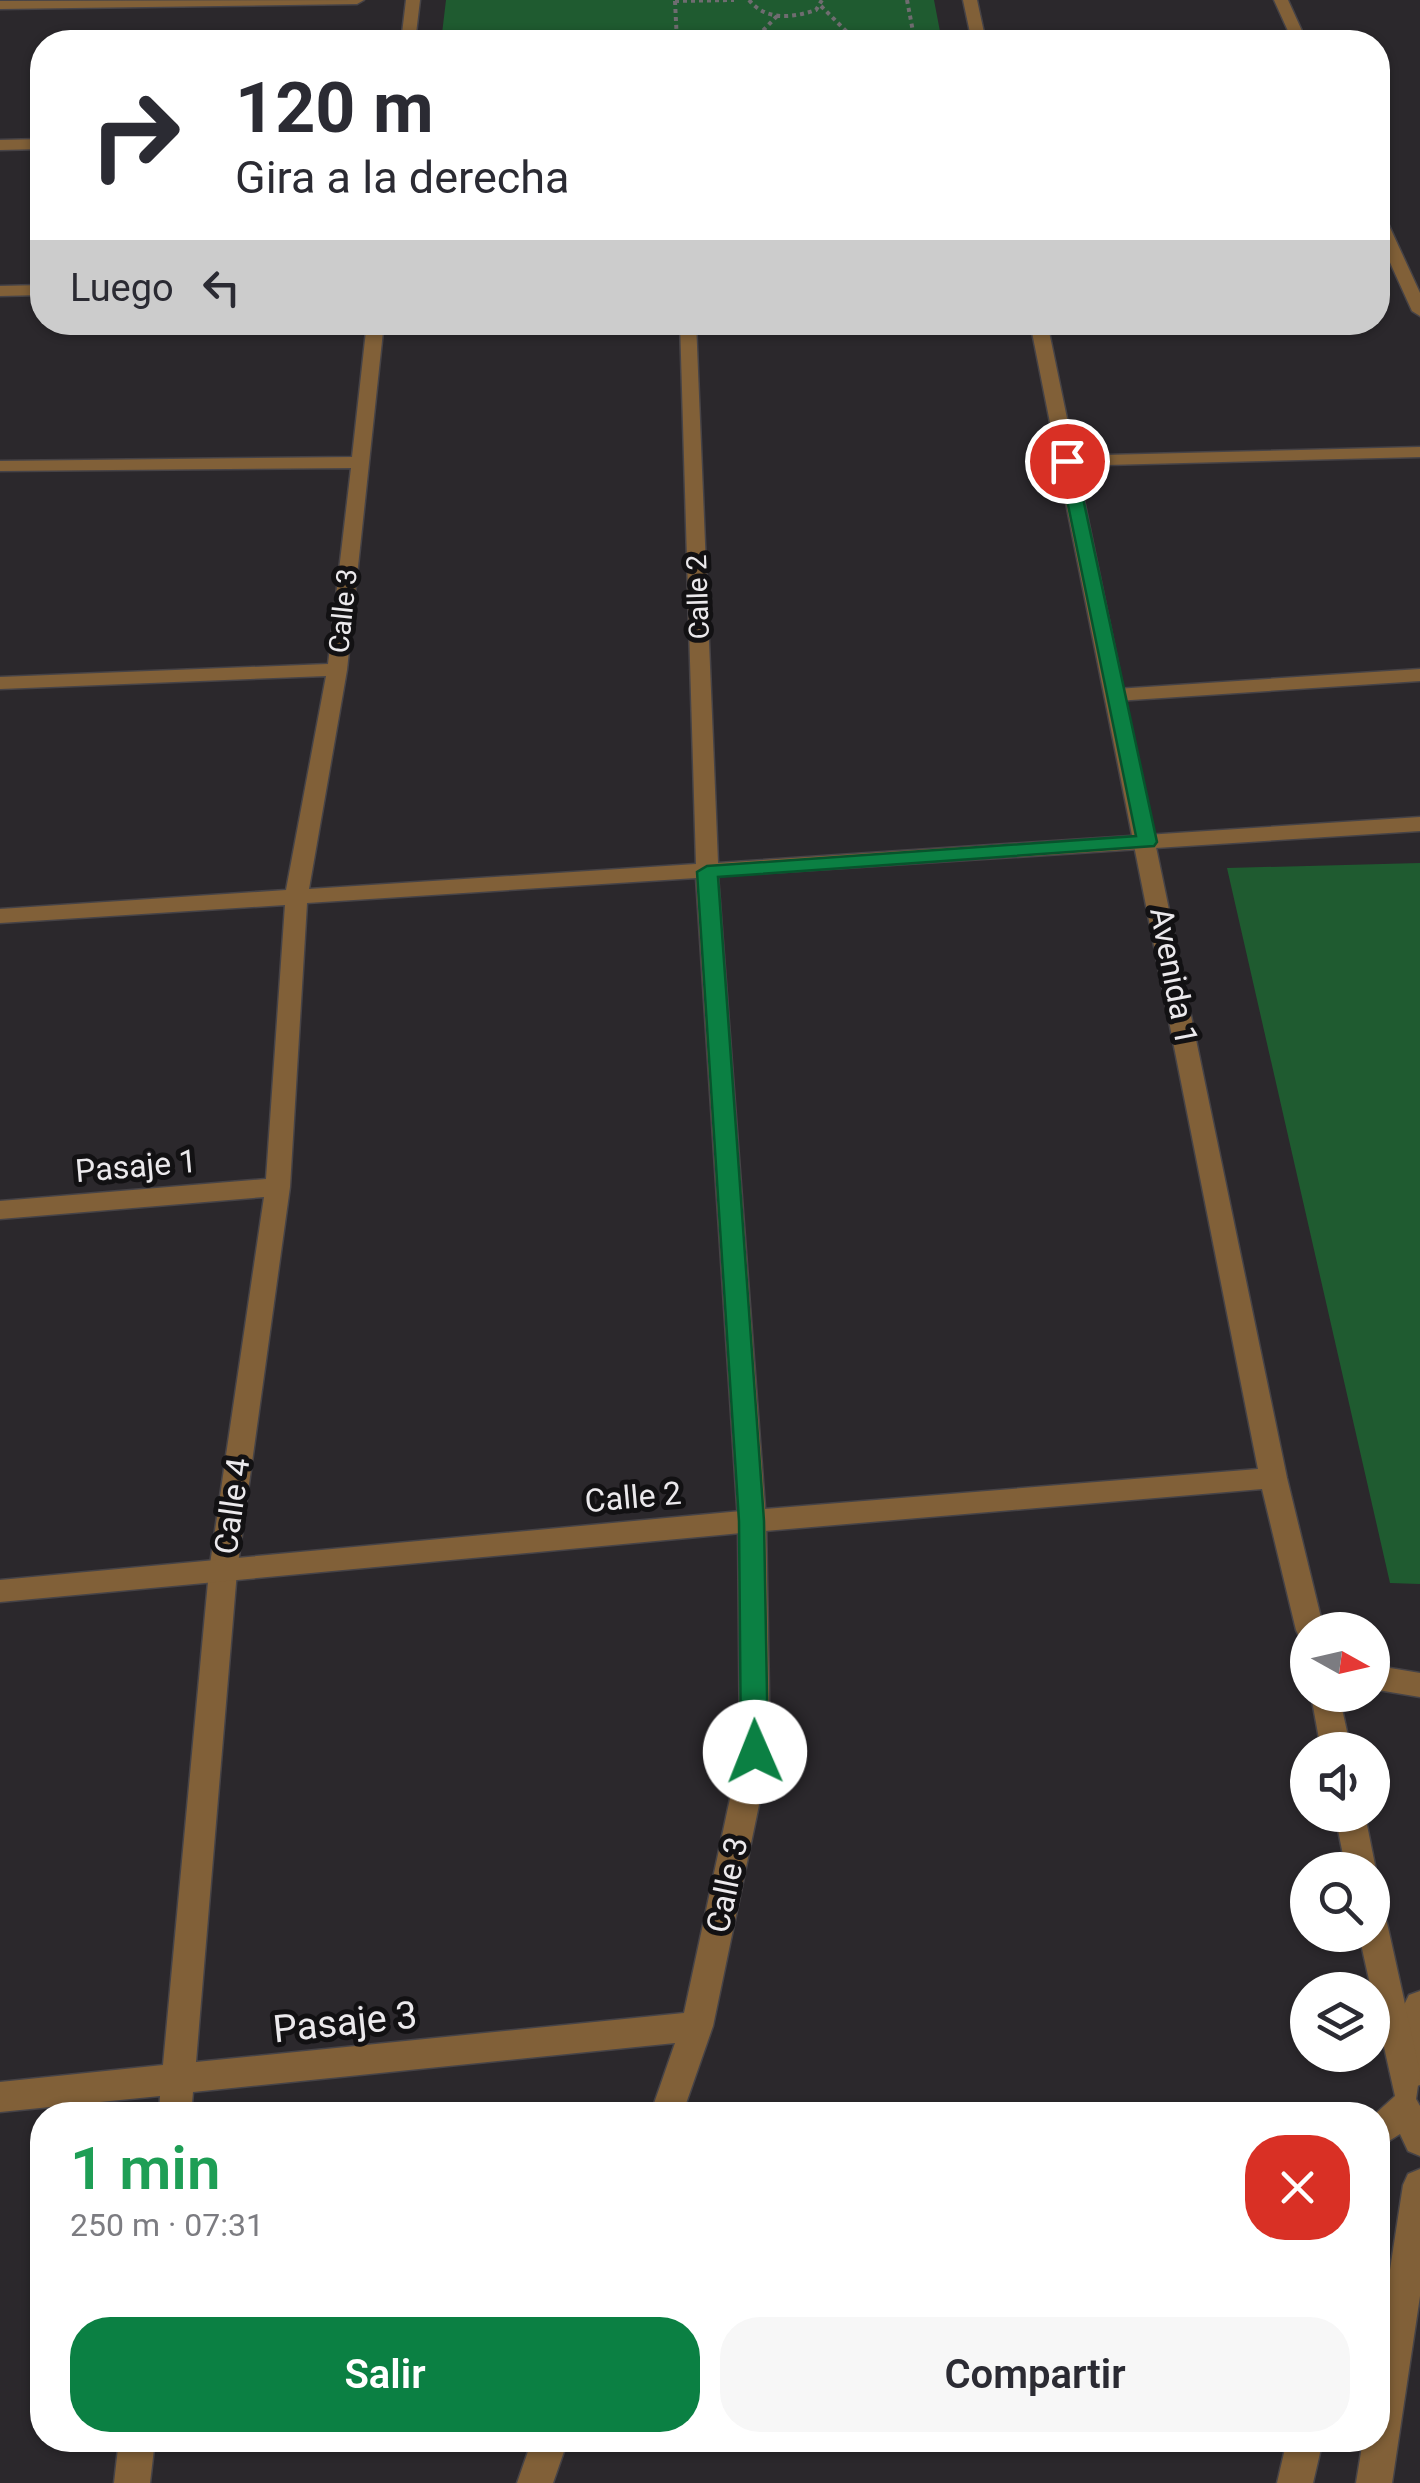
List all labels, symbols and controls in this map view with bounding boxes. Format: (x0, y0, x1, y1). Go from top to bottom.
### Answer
text: 120 m (235, 67, 434, 149)
icon: right (70, 70, 200, 200)
text: Gira a la derecha (235, 151, 570, 204)
icon: left (194, 260, 249, 315)
text: Luego (70, 266, 174, 310)
pin (1025, 419, 1110, 504)
icon: arrive (1040, 434, 1095, 489)
street label: Calle 2 (680, 554, 716, 640)
street label: Calle 3 (322, 567, 364, 655)
street label: Avenida 1 (1142, 904, 1206, 1048)
street label: Pasaje 1 (74, 1142, 198, 1190)
street label: Calle 4 (206, 1455, 258, 1557)
street label: Calle 2 (583, 1474, 683, 1520)
north arrow (1290, 1612, 1390, 1712)
map controls (1290, 1612, 1390, 2072)
position arrow (703, 1700, 807, 1804)
button: sound (1290, 1732, 1390, 1832)
street label: Calle 3 (698, 1834, 756, 1936)
button: search (1290, 1852, 1390, 1952)
button: layers (1290, 1972, 1390, 2072)
street label: Pasaje 3 (271, 1993, 419, 2051)
text: 1 min (70, 2133, 220, 2204)
button: close (1245, 2135, 1350, 2240)
text: 250 m · 07:31 (70, 2206, 264, 2244)
button: Salir (70, 2317, 700, 2432)
button: Compartir (720, 2317, 1350, 2432)

